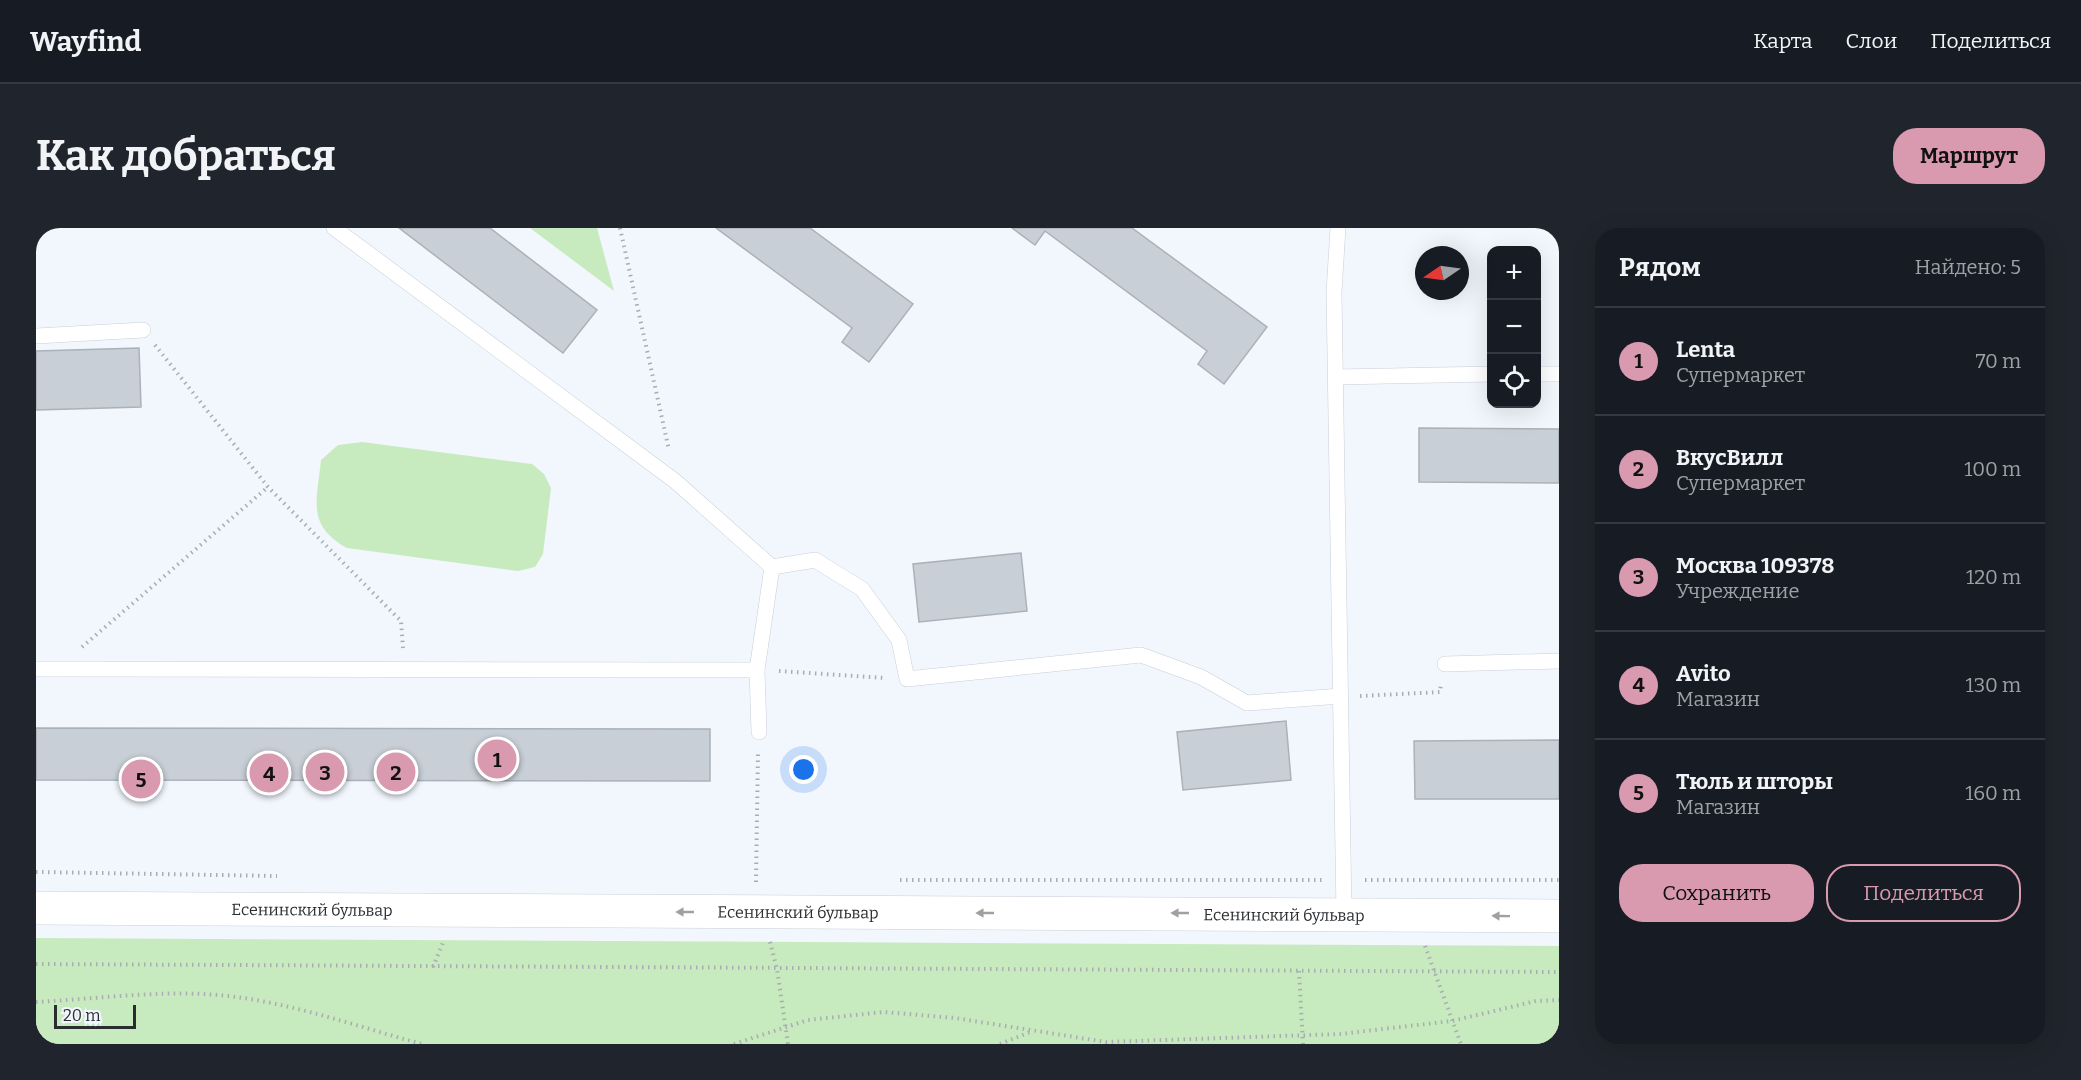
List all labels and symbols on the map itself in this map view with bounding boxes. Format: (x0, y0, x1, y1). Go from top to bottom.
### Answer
north arrow (1415, 246, 1469, 300)
pin: 1 (478, 736, 516, 782)
pin: 4 (250, 750, 288, 796)
pin: 3 (306, 750, 344, 794)
pin: 2 (376, 750, 416, 794)
your location (789, 755, 818, 784)
pin: 5 (122, 756, 160, 802)
street label: Есенинский бульвар (231, 900, 393, 919)
street label: Есенинский бульвар (717, 902, 879, 922)
street label: Есенинский бульвар (1203, 905, 1365, 924)
one-way arrow (675, 907, 694, 916)
one-way arrow (975, 908, 994, 918)
one-way arrow (1170, 909, 1189, 918)
one-way arrow (1491, 911, 1510, 920)
scale bar (54, 1002, 136, 1030)

